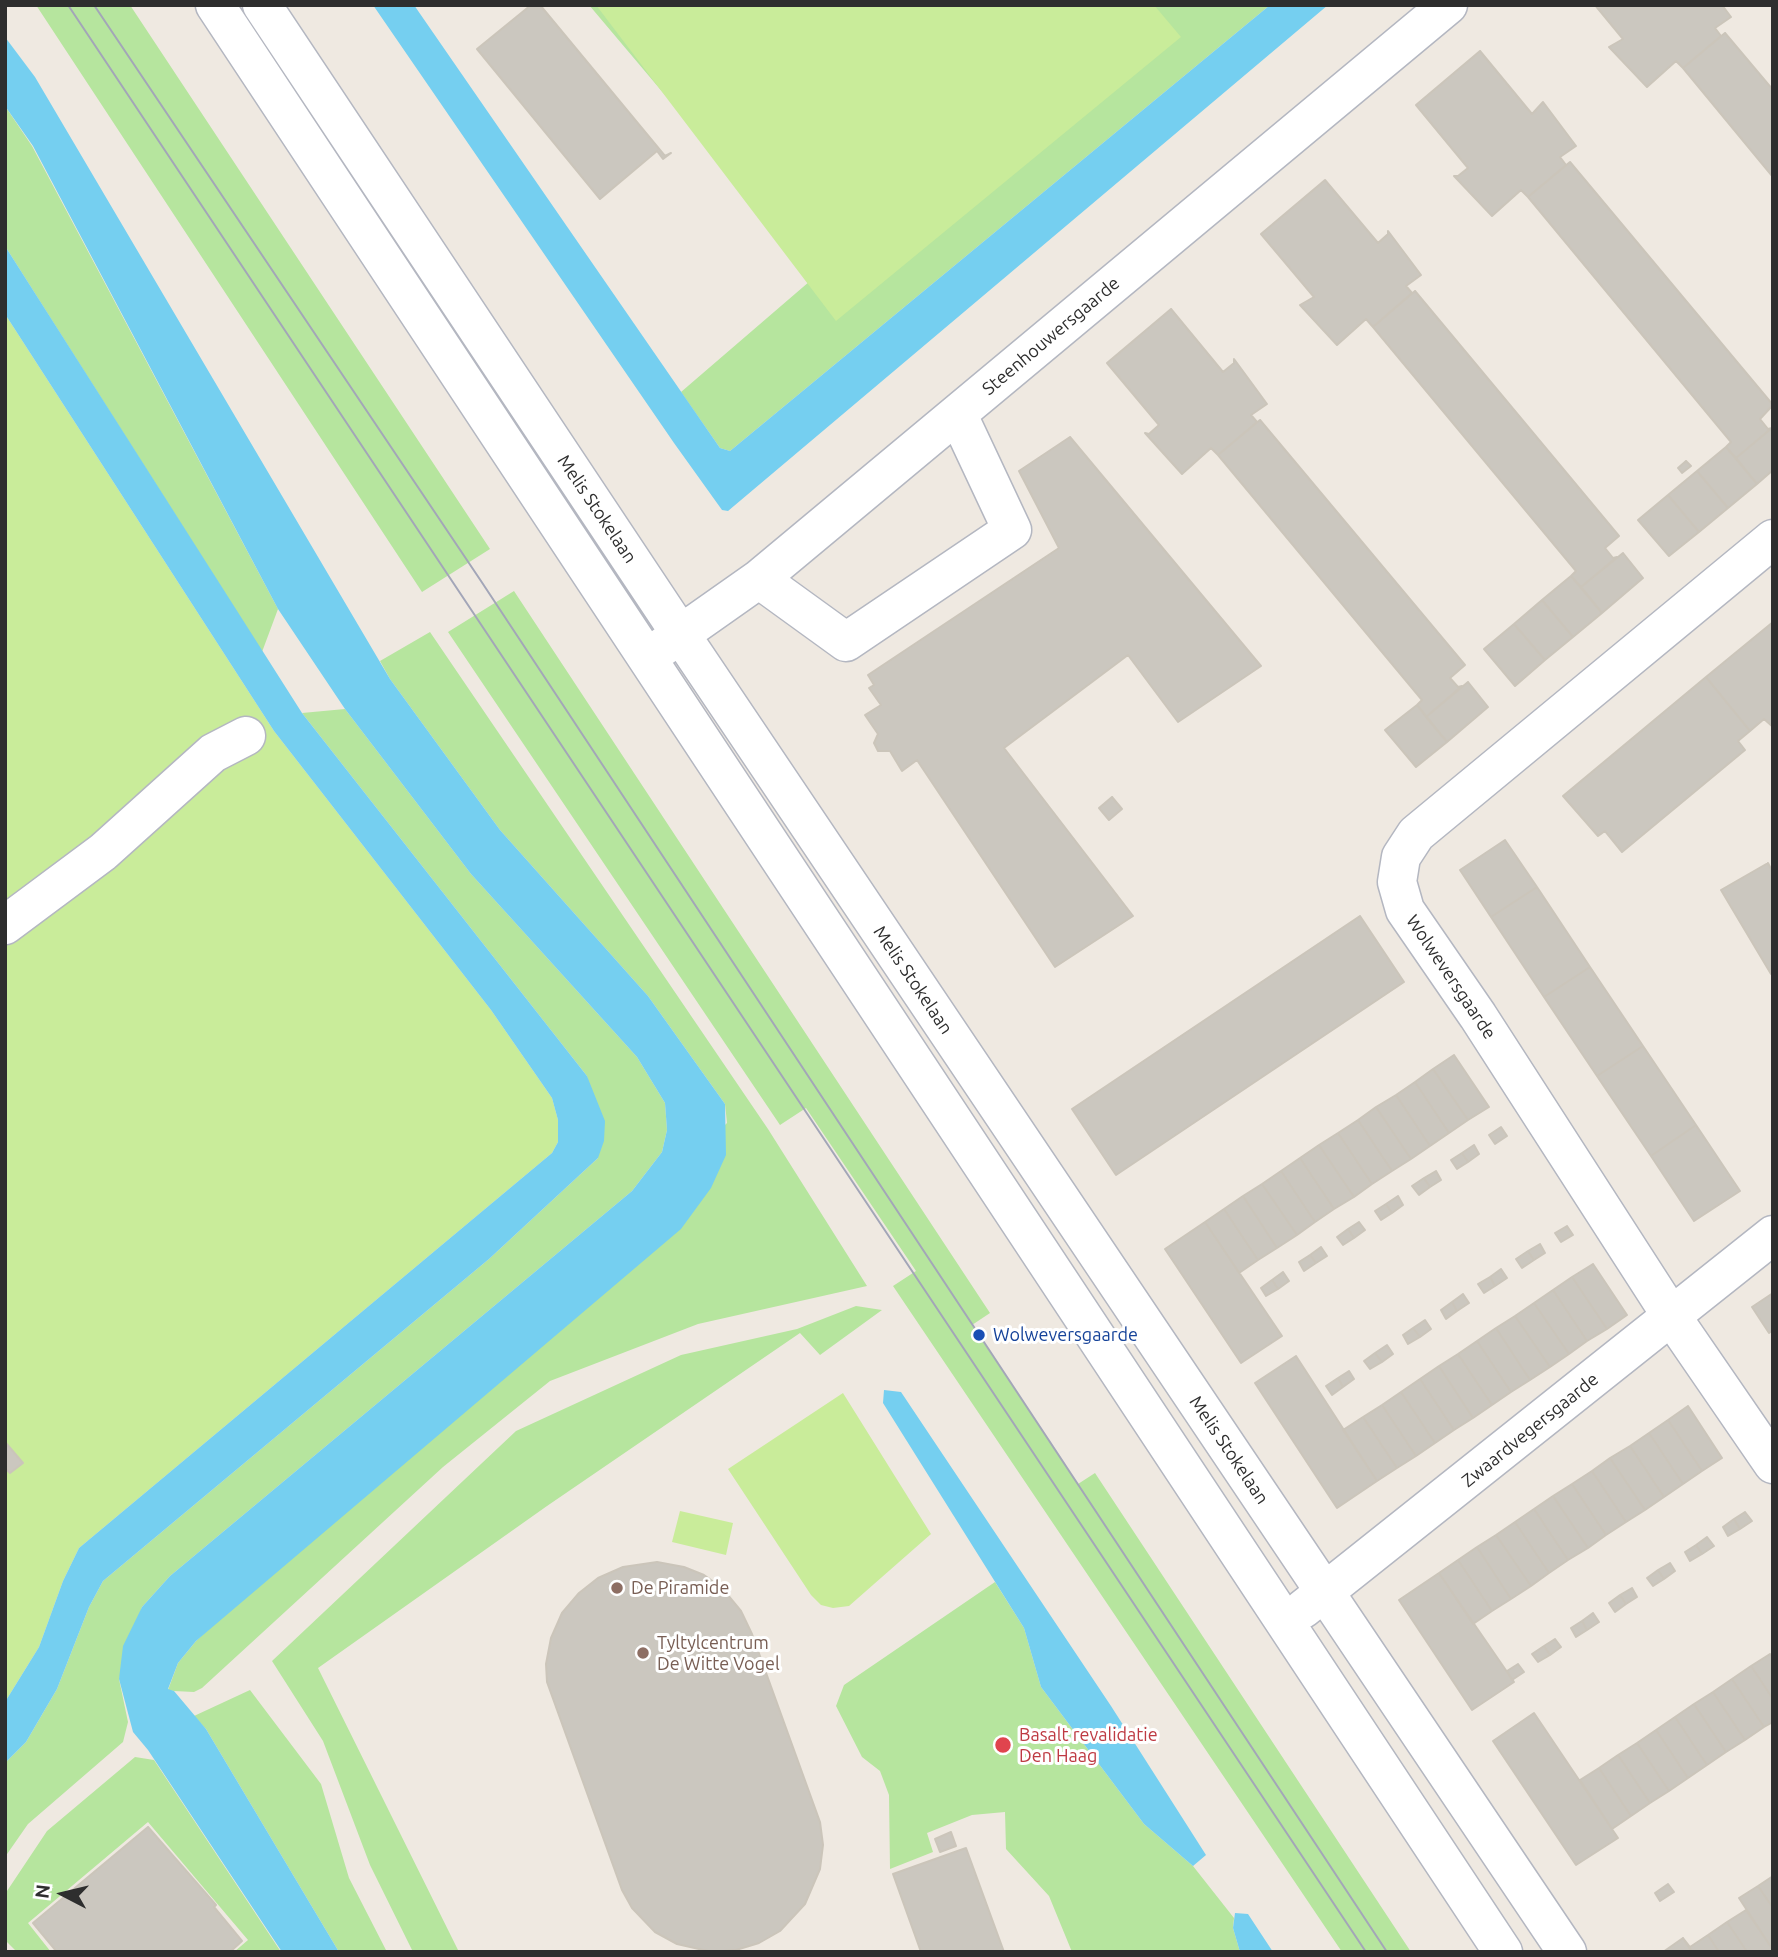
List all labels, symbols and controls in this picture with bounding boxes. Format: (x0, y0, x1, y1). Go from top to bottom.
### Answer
street label: Steenhouwersgaarde (978, 272, 1124, 400)
street label: Melis Stokelaan (553, 451, 641, 567)
street label: Wolweversgaarde (1402, 911, 1500, 1043)
street label: Melis Stokelaan (869, 922, 957, 1038)
place label: Wolweversgaarde (993, 1324, 1138, 1346)
marker: Wolweversgaarde (971, 1327, 987, 1343)
street label: Zwaardvegersgaarde (1457, 1368, 1603, 1492)
street label: Melis Stokelaan (1185, 1392, 1273, 1508)
place label: De Piramide (631, 1577, 729, 1599)
marker: De Piramide (609, 1580, 625, 1596)
place label: Tyltylcentrum De Witte Vogel (657, 1632, 780, 1674)
marker: Tyltylcentrum De Witte Vogel (635, 1645, 651, 1661)
place label: Basalt revalidatie Den Haag (1019, 1724, 1158, 1766)
marker: Basalt revalidatie Den Haag (993, 1735, 1013, 1755)
north arrow (28, 1859, 98, 1929)
text: N (30, 1883, 54, 1900)

